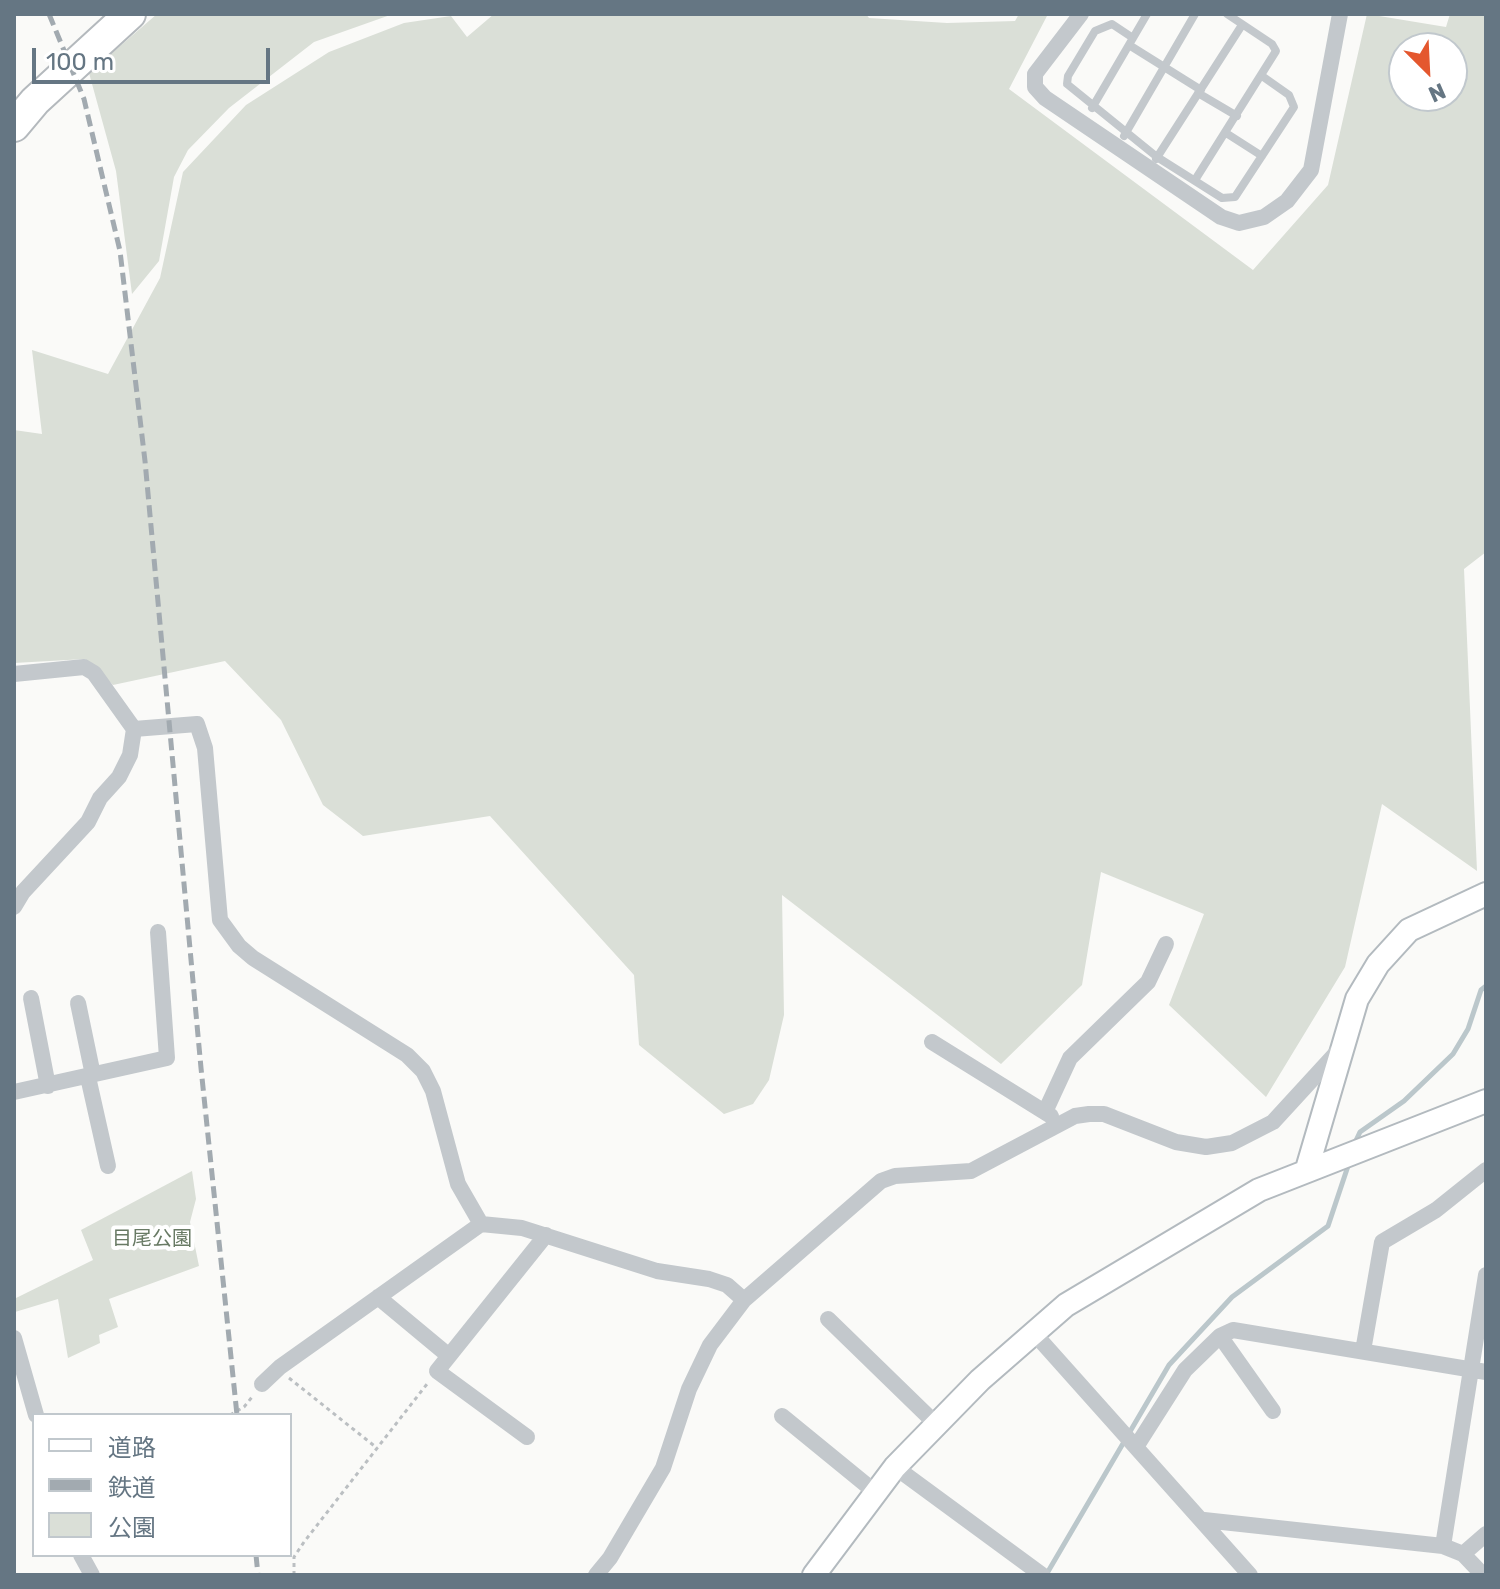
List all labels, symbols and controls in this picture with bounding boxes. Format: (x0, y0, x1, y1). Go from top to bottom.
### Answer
scale bar (36, 32, 274, 82)
north arrow (1388, 32, 1468, 112)
text: 100 m (46, 48, 114, 76)
text: N (1424, 77, 1450, 108)
park label: 目尾公園 (112, 1227, 192, 1251)
legend (32, 1413, 292, 1557)
text: 道路 (108, 1434, 156, 1462)
text: 鉄道 (108, 1474, 156, 1502)
text: 公園 (108, 1514, 156, 1542)

